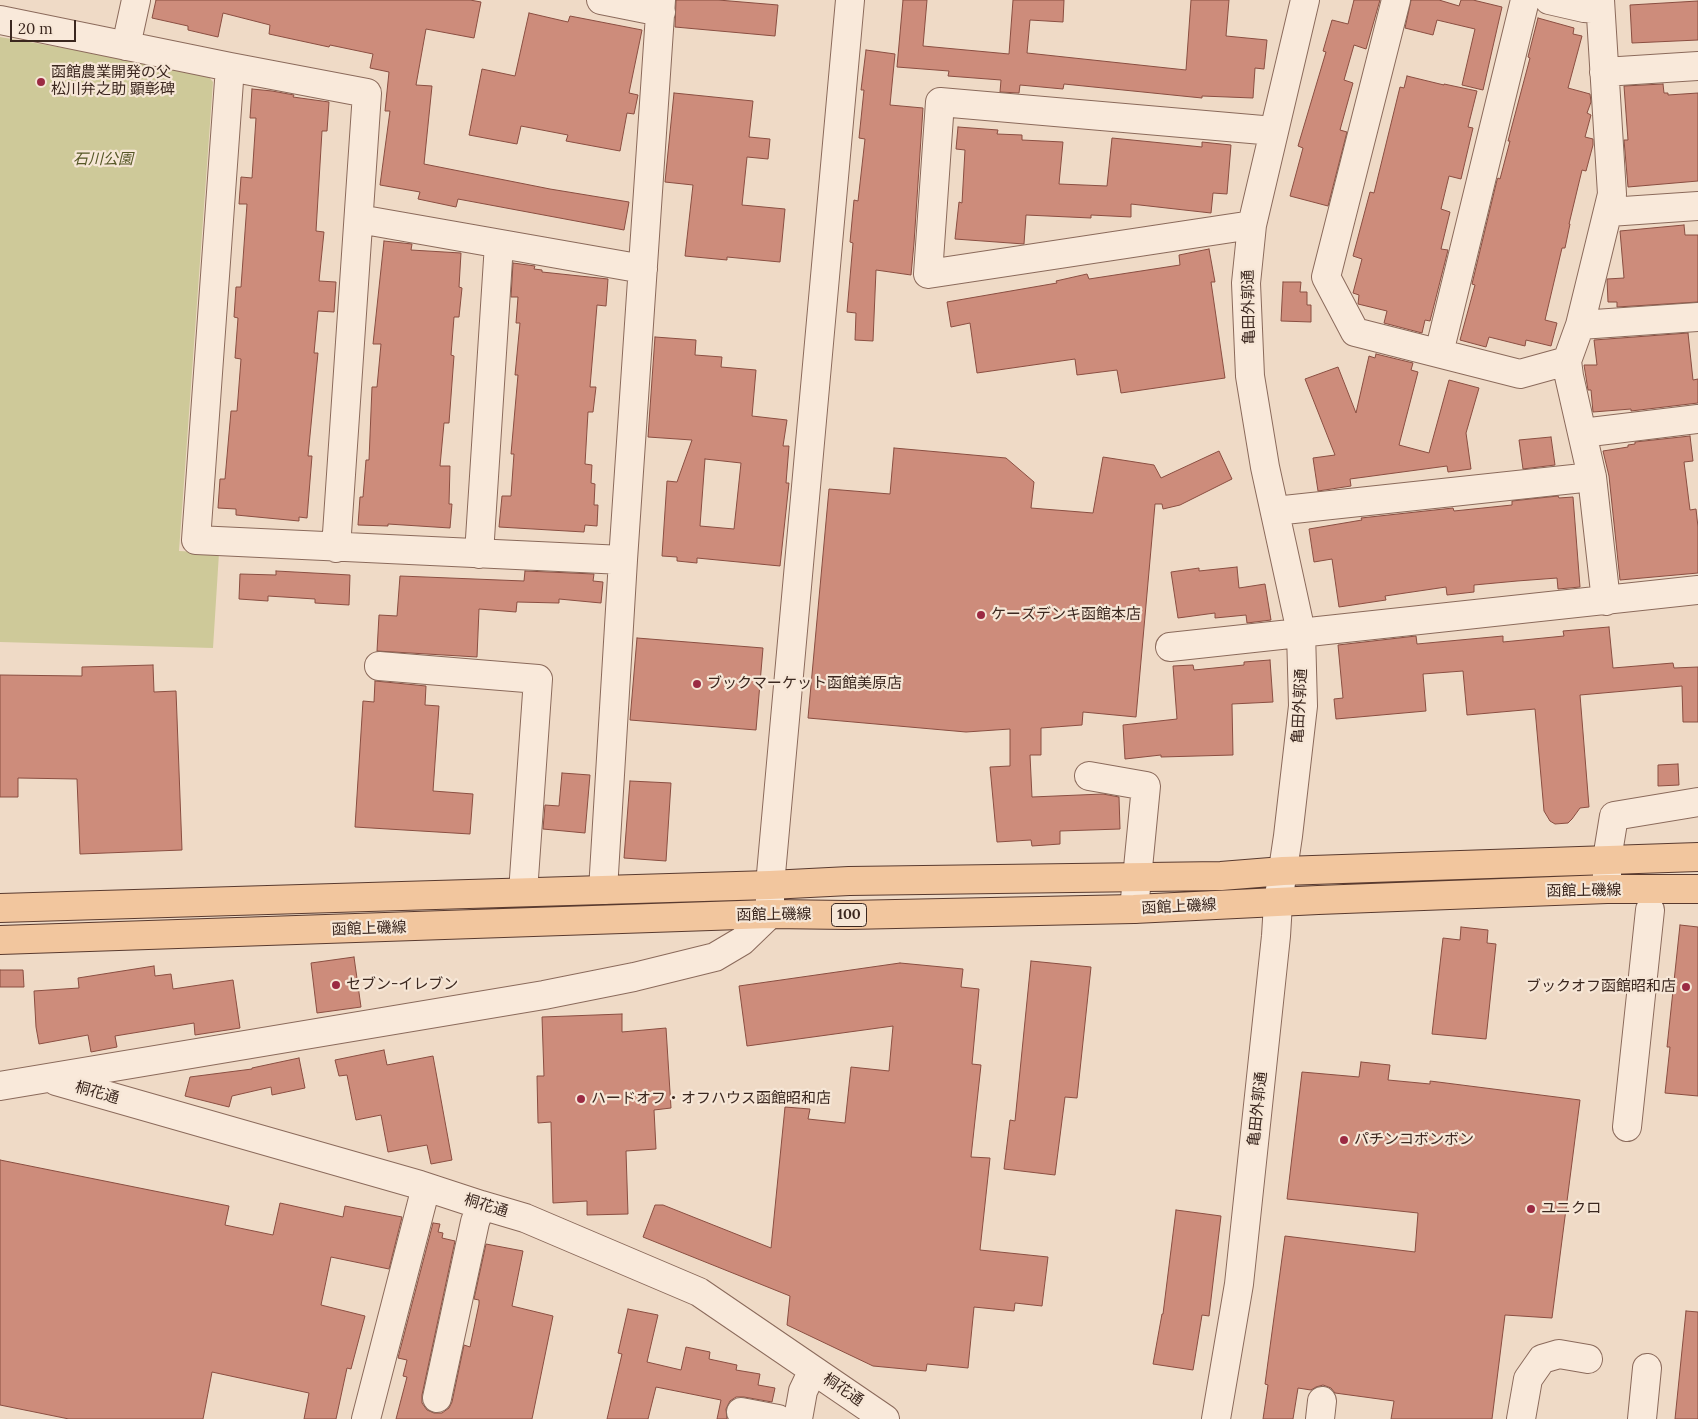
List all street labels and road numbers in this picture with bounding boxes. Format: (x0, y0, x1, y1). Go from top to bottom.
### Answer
street label: 亀田外郭通 (1239, 269, 1259, 345)
street label: 亀田外郭通 (1289, 668, 1311, 744)
street label: 函館上磯線 (1546, 881, 1622, 901)
street label: 函館上磯線 (1141, 896, 1217, 918)
road number: 100 (832, 904, 866, 926)
street label: 函館上磯線 (736, 905, 812, 925)
street label: 函館上磯線 (331, 919, 407, 939)
street label: 亀田外郭通 (1245, 1071, 1271, 1147)
street label: 桐花通 (73, 1078, 121, 1108)
street label: 桐花通 (462, 1191, 510, 1221)
street label: 桐花通 (819, 1370, 867, 1410)

